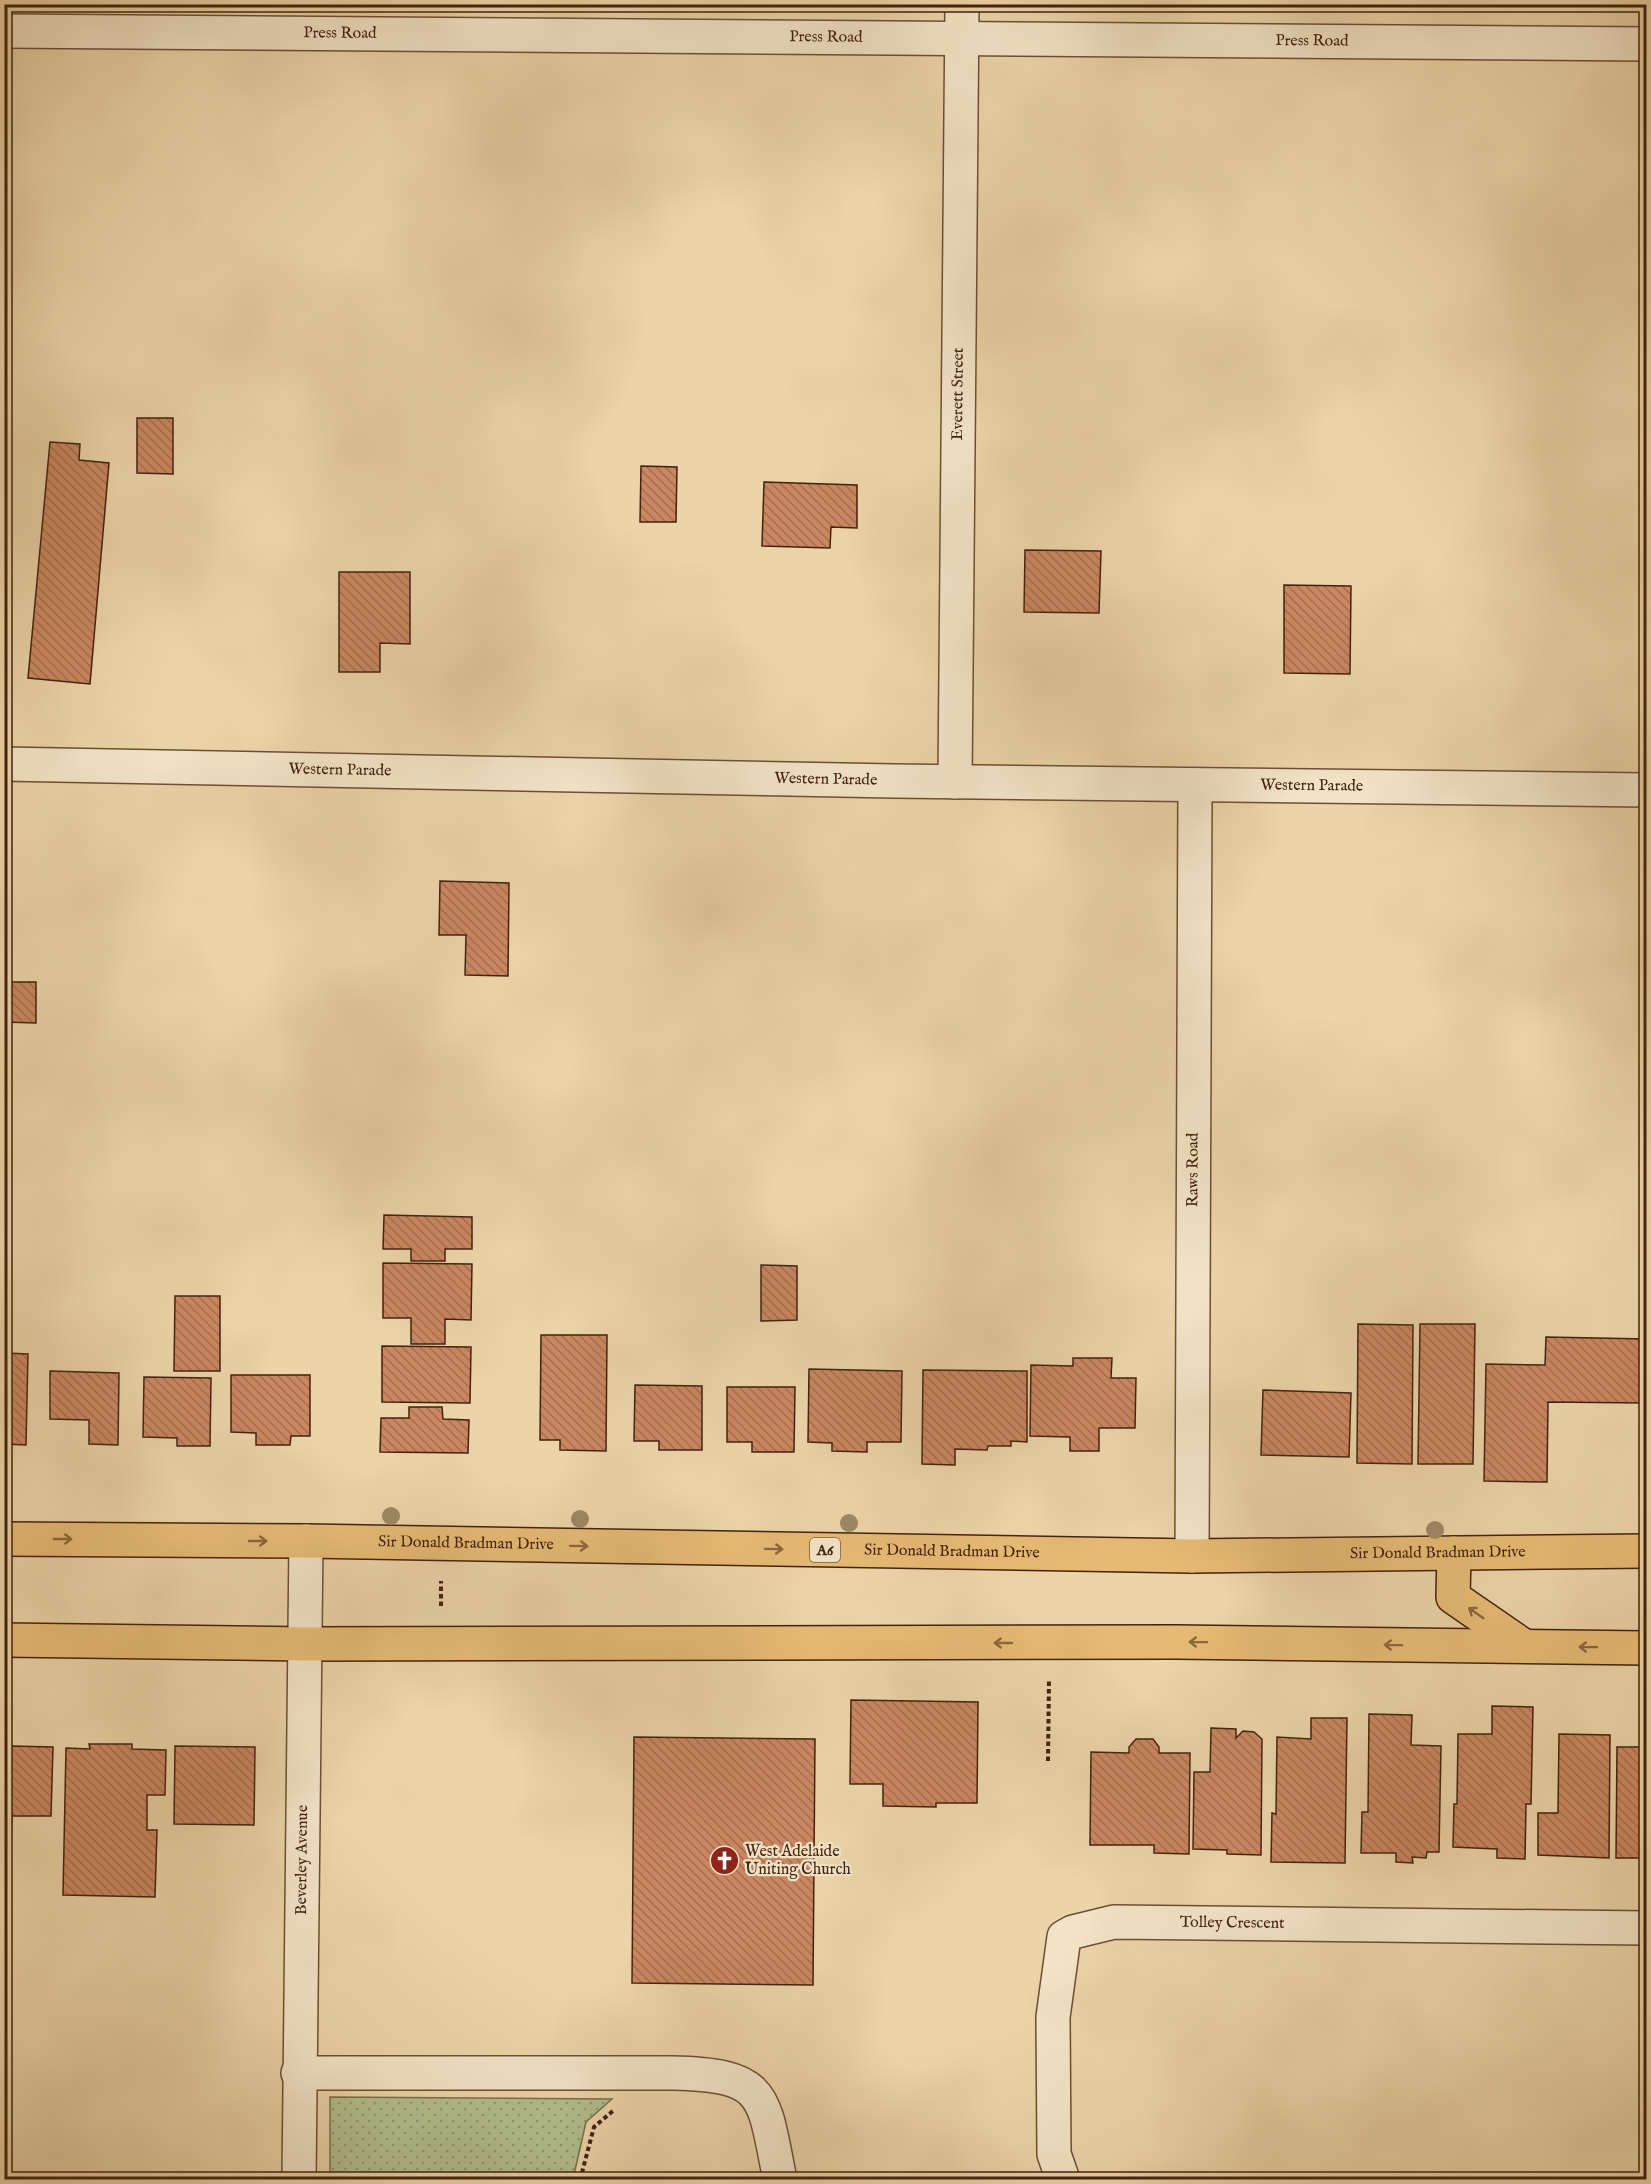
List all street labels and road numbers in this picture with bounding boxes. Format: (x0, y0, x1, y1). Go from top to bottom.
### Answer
street label: Press Road (303, 23, 377, 44)
street label: Press Road (789, 27, 863, 48)
street label: Press Road (1275, 31, 1349, 52)
street label: Everett Street (948, 347, 969, 441)
street label: Western Parade (288, 759, 392, 781)
street label: Western Parade (774, 769, 878, 791)
street label: Western Parade (1260, 775, 1363, 797)
street label: Raws Road (1183, 1132, 1204, 1207)
street label: Sir Donald Bradman Drive (378, 1532, 554, 1555)
road number: A6 (810, 1538, 840, 1562)
street label: Sir Donald Bradman Drive (864, 1540, 1040, 1563)
street label: Sir Donald Bradman Drive (1350, 1542, 1526, 1564)
street label: Beverley Avenue (292, 1805, 313, 1915)
street label: Tolley Crescent (1180, 1913, 1285, 1934)

